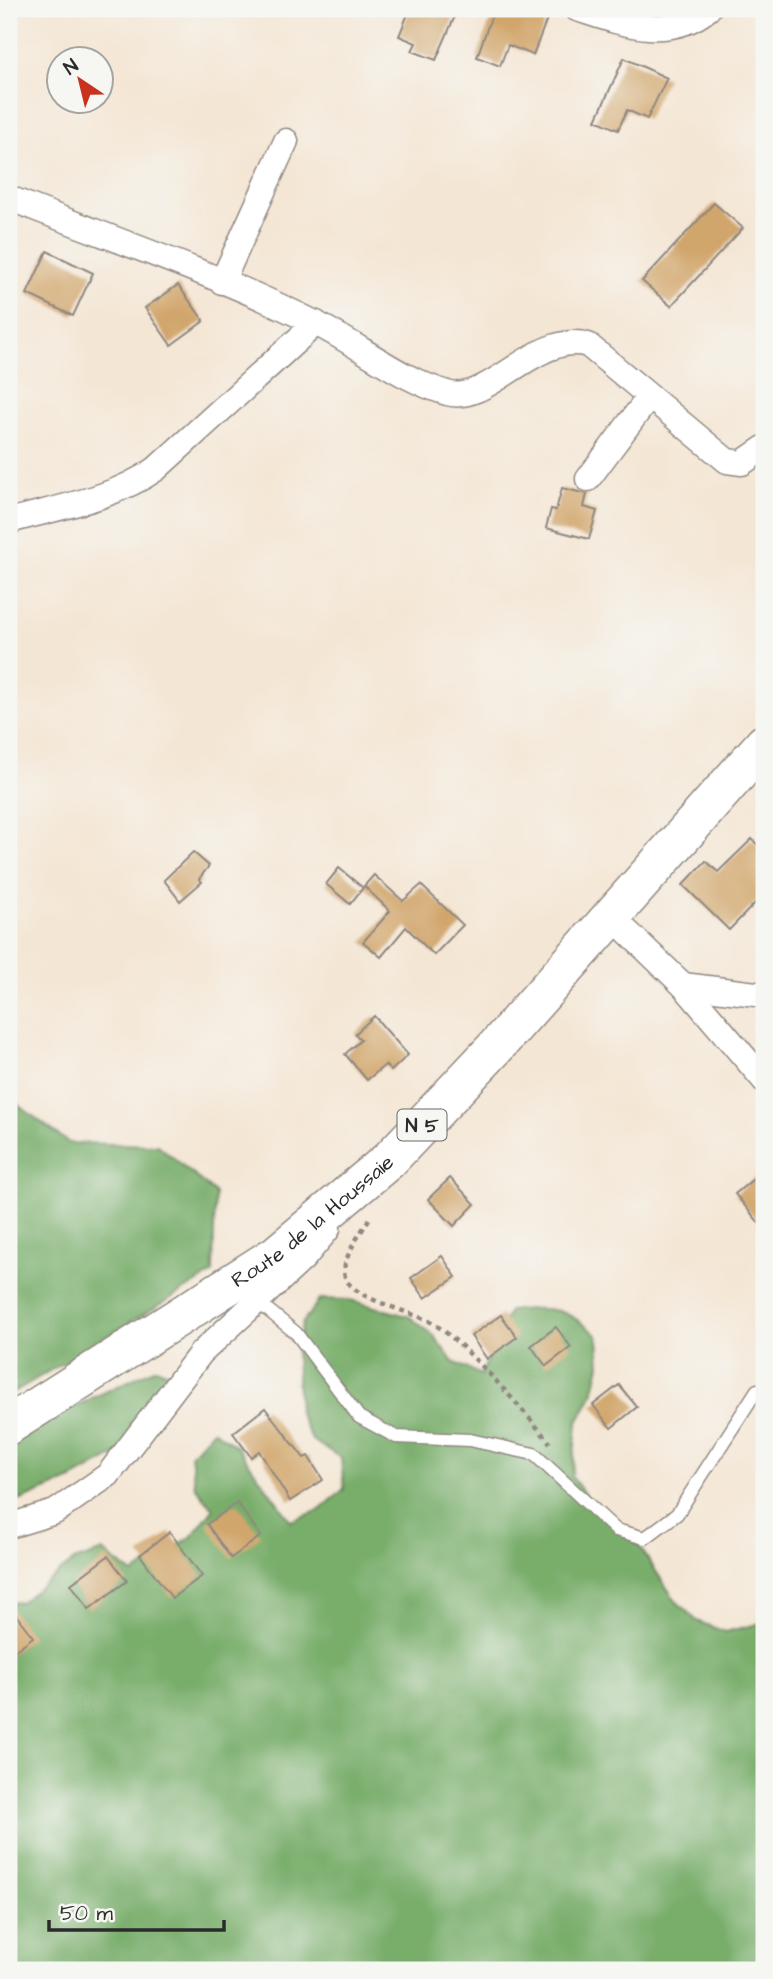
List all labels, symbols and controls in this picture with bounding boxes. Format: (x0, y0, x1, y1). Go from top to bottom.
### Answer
north arrow (46, 46, 116, 116)
text: N (58, 53, 84, 82)
road number: N 5 (398, 1110, 446, 1140)
street label: Route de la Houssaie (226, 1148, 400, 1295)
scale bar (49, 1888, 224, 1932)
text: 50 m (60, 1899, 114, 1928)

